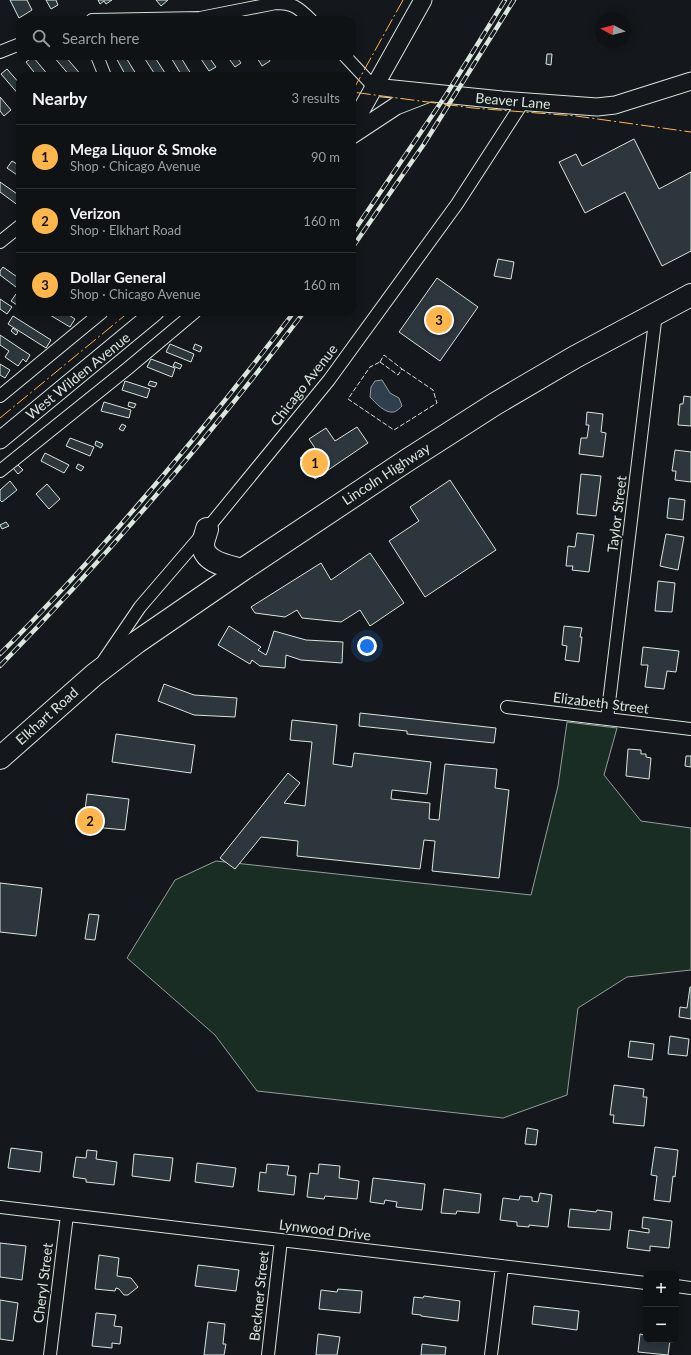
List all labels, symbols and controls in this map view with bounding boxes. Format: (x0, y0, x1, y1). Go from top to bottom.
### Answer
north arrow (595, 12, 631, 48)
search box (16, 16, 356, 60)
icon: search (30, 27, 52, 49)
text: Search here (62, 29, 139, 47)
text: Nearby (32, 88, 87, 109)
street label: Beaver Lane (475, 89, 551, 112)
text: 3 results (292, 90, 340, 106)
text: Mega Liquor & Smoke (70, 140, 217, 158)
text: 1 (41, 149, 49, 165)
text: 90 m (311, 149, 340, 165)
text: Shop · Chicago Avenue (70, 158, 201, 174)
text: Verizon (70, 204, 120, 222)
text: 2 (41, 213, 49, 229)
text: 160 m (303, 213, 340, 229)
text: Shop · Elkhart Road (70, 222, 181, 238)
text: Dollar General (70, 268, 166, 286)
text: 3 (41, 277, 49, 293)
text: 160 m (303, 277, 340, 293)
text: Shop · Chicago Avenue (70, 286, 201, 302)
pin: 3 (426, 305, 452, 335)
street label: West Wilden Avenue (22, 328, 133, 423)
street label: Chicago Avenue (267, 341, 341, 429)
street label: Lincoln Highway (339, 438, 434, 508)
pin: 1 (302, 448, 328, 478)
street label: Taylor Street (603, 475, 630, 553)
your location (357, 636, 377, 656)
street label: Elkhart Road (12, 683, 81, 748)
street label: Elizabeth Street (552, 688, 650, 717)
pin: 2 (77, 806, 103, 836)
street label: Lynwood Drive (278, 1215, 372, 1244)
street label: Cheryl Street (29, 1242, 56, 1324)
street label: Beckner Street (245, 1250, 272, 1342)
map controls (643, 1271, 679, 1343)
button: + (643, 1271, 679, 1307)
button: − (643, 1307, 679, 1343)

